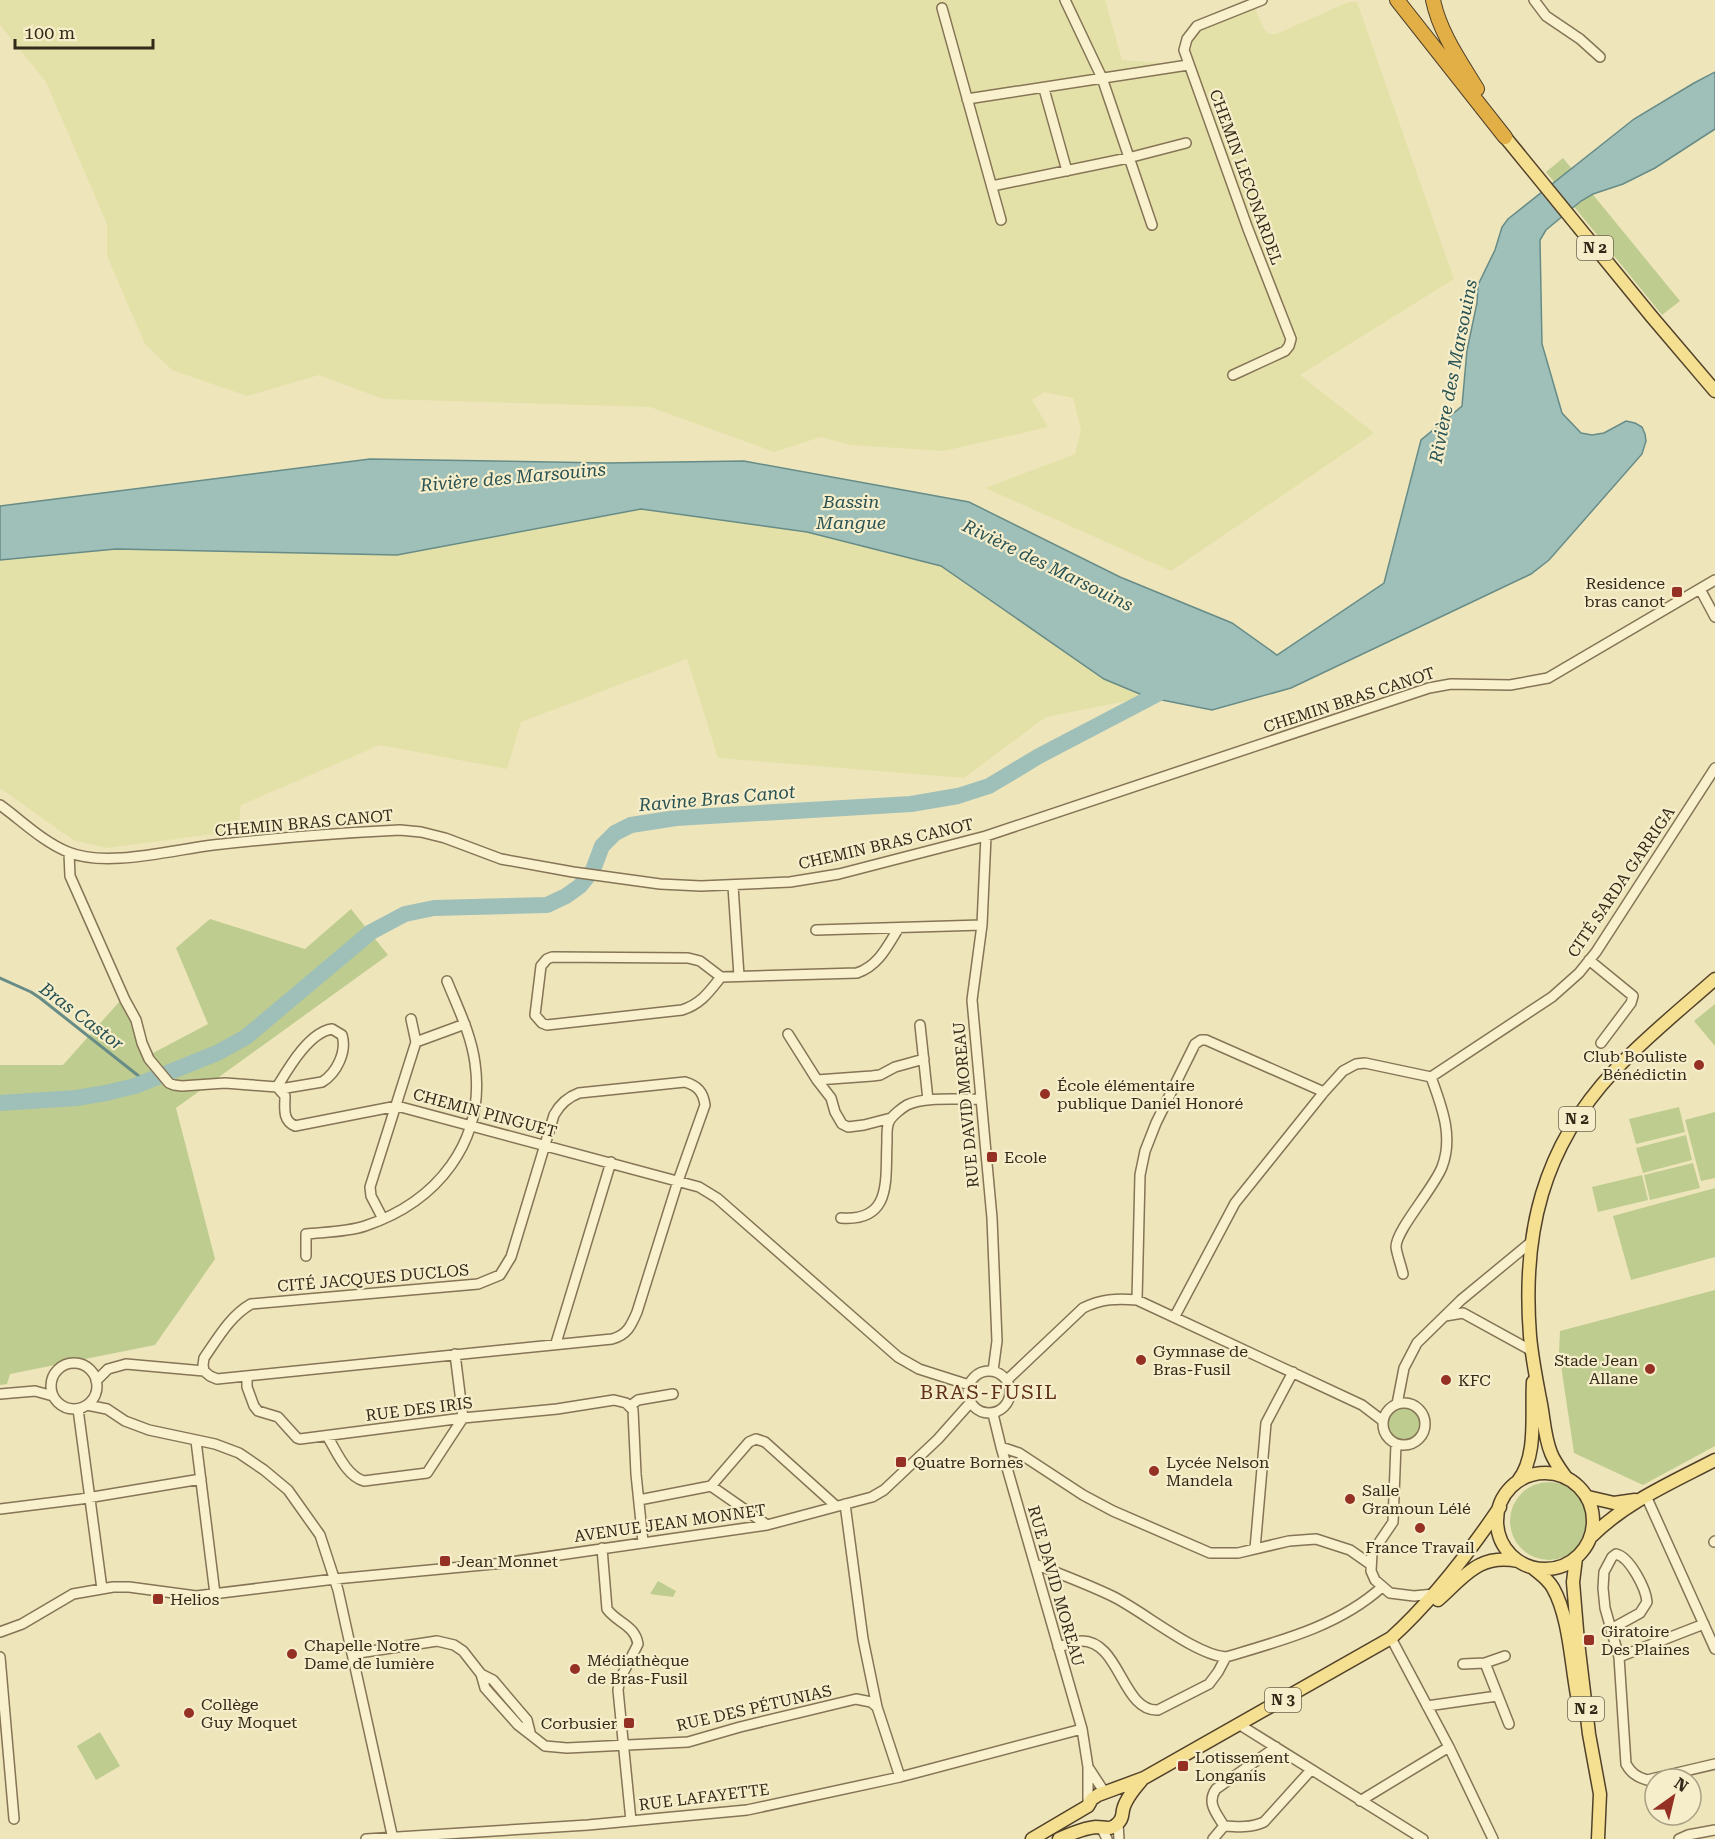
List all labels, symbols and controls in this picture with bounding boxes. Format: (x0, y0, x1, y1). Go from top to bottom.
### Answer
scale bar (15, 12, 153, 50)
text: 100 m (24, 22, 75, 43)
street label: CHEMIN LECONARDEL (1205, 87, 1287, 267)
road number: N 2 (1577, 236, 1613, 260)
water label: Rivière des Marsouins (1425, 277, 1481, 465)
water label: Rivière des Marsouins (418, 458, 607, 496)
water label: Bassin Mangue (815, 491, 886, 533)
water label: Rivière des Marsouins (959, 514, 1136, 615)
place label: Residence bras canot (1584, 574, 1665, 611)
marker: Residence bras canot (1670, 585, 1684, 599)
street label: CHEMIN BRAS CANOT (1261, 663, 1437, 737)
water label: Ravine Bras Canot (637, 781, 797, 815)
street label: CITÉ SARDA GARRIGA (1563, 802, 1679, 961)
street label: CHEMIN BRAS CANOT (214, 806, 394, 840)
street label: CHEMIN BRAS CANOT (797, 815, 976, 873)
water label: Bras Castor (35, 977, 128, 1055)
street label: RUE DAVID MOREAU (949, 1021, 983, 1189)
place label: Club Bouliste Bénédictin (1583, 1047, 1687, 1084)
marker: Club Bouliste Bénédictin (1692, 1058, 1706, 1072)
place label: École élémentaire publique Daniel Honoré (1057, 1076, 1243, 1113)
street label: CHEMIN PINGUET (411, 1085, 559, 1141)
marker: École élémentaire publique Daniel Honoré (1038, 1087, 1052, 1101)
road number: N 2 (1559, 1107, 1595, 1131)
place label: Ecole (1004, 1148, 1047, 1167)
marker: Ecole (985, 1150, 999, 1164)
street label: CITÉ JACQUES DUCLOS (276, 1260, 470, 1296)
place label: Gymnase de Bras-Fusil (1153, 1342, 1248, 1379)
place label: Stade Jean Allane (1554, 1351, 1638, 1388)
marker: Gymnase de Bras-Fusil (1134, 1353, 1148, 1367)
marker: Stade Jean Allane (1643, 1362, 1657, 1376)
place label: KFC (1458, 1371, 1491, 1390)
marker: KFC (1439, 1373, 1453, 1387)
district label: BRAS-FUSIL (920, 1380, 1058, 1404)
street label: RUE DES IRIS (364, 1393, 474, 1425)
place label: Quatre Bornes (913, 1453, 1024, 1472)
place label: Lycée Nelson Mandela (1166, 1453, 1269, 1490)
marker: Quatre Bornes (894, 1455, 908, 1469)
marker: Lycée Nelson Mandela (1147, 1464, 1161, 1478)
place label: Salle Gramoun Lélé (1362, 1481, 1471, 1518)
marker: Salle Gramoun Lélé (1343, 1492, 1357, 1506)
street label: AVENUE JEAN MONNET (573, 1500, 767, 1546)
street label: RUE DAVID MOREAU (1024, 1503, 1088, 1669)
marker: France Travail (1413, 1521, 1427, 1535)
place label: France Travail (1365, 1538, 1475, 1557)
place label: Jean Monnet (457, 1552, 558, 1571)
marker: Jean Monnet (438, 1554, 452, 1568)
place label: Helios (170, 1590, 220, 1609)
marker: Helios (151, 1592, 165, 1606)
place label: Giratoire Des Plaines (1601, 1622, 1690, 1659)
marker: Giratoire Des Plaines (1582, 1633, 1596, 1647)
place label: Chapelle Notre Dame de lumière (304, 1636, 434, 1673)
marker: Chapelle Notre Dame de lumière (285, 1647, 299, 1661)
place label: Médiathèque de Bras-Fusil (587, 1651, 689, 1688)
marker: Médiathèque de Bras-Fusil (568, 1662, 582, 1676)
street label: RUE DES PÉTUNIAS (674, 1681, 834, 1735)
road number: N 3 (1265, 1688, 1301, 1712)
place label: Collège Guy Moquet (201, 1695, 297, 1732)
road number: N 2 (1568, 1697, 1604, 1721)
marker: Collège Guy Moquet (182, 1706, 196, 1720)
place label: Corbusier (541, 1714, 617, 1733)
marker: Corbusier (622, 1716, 636, 1730)
place label: Lotissement Longanis (1195, 1748, 1289, 1785)
marker: Lotissement Longanis (1176, 1759, 1190, 1773)
north arrow (1643, 1767, 1703, 1827)
text: N (1671, 1774, 1692, 1796)
street label: RUE LAFAYETTE (638, 1780, 770, 1814)

